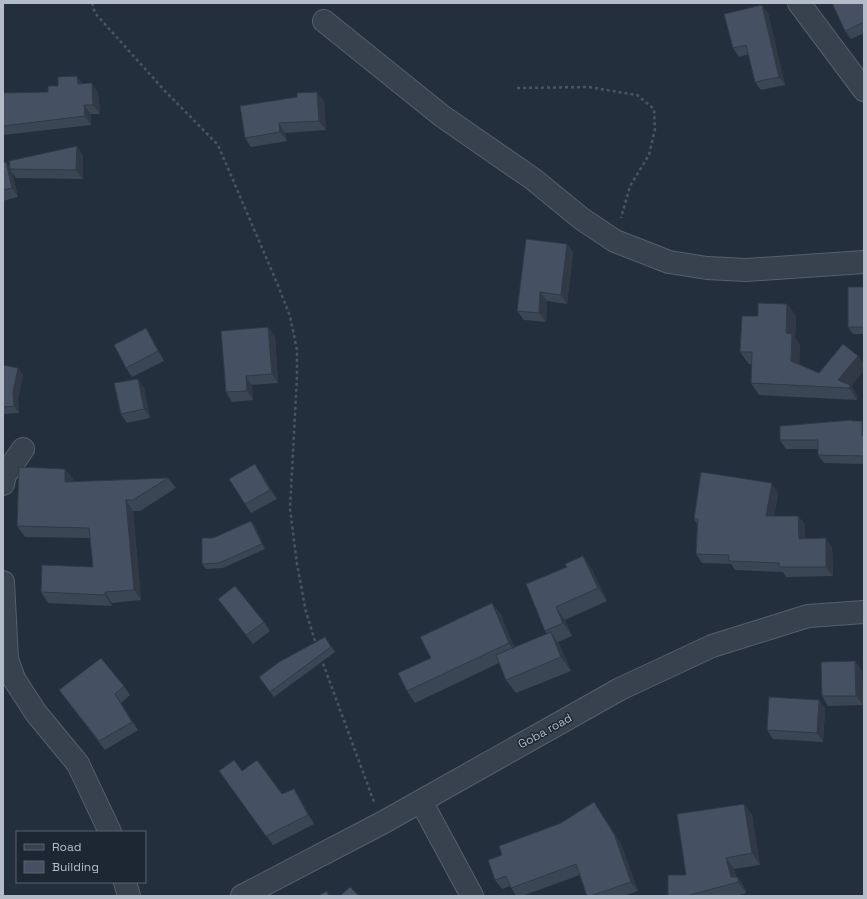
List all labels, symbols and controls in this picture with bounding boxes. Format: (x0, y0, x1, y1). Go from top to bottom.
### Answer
street label: Goba road (515, 710, 575, 752)
legend (16, 831, 146, 883)
text: Road (52, 839, 81, 855)
text: Building (52, 859, 99, 875)

